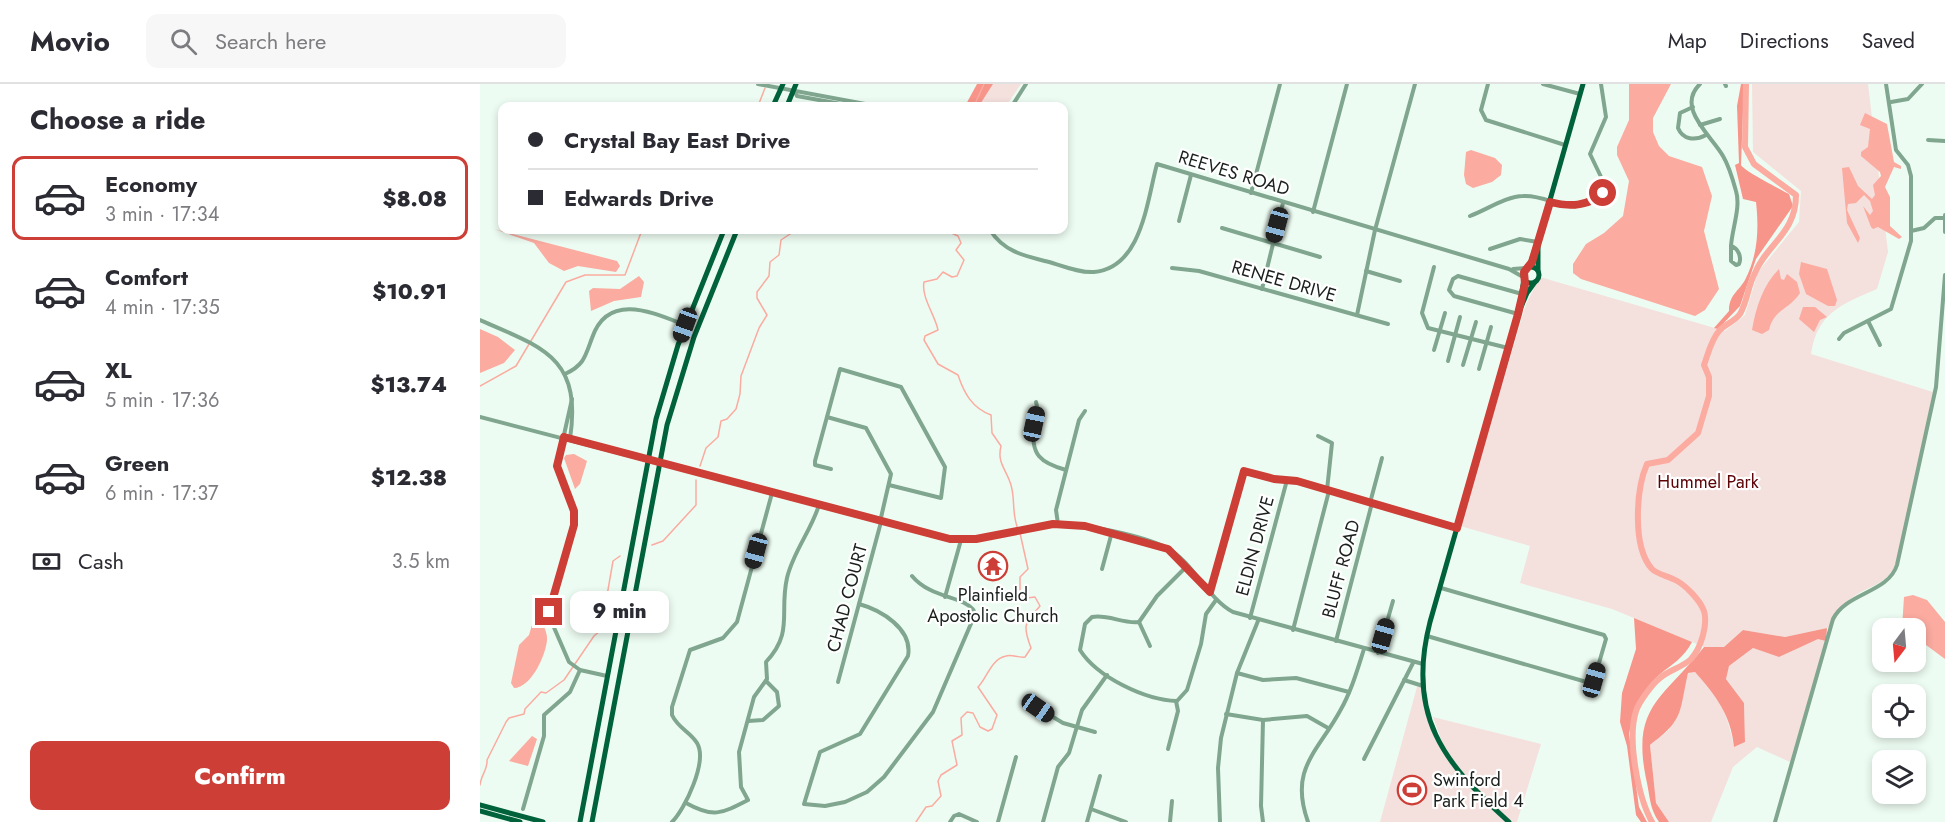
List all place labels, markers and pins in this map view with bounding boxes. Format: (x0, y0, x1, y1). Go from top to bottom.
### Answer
temple icon: Plainfield Apostolic Church (977, 550, 1009, 582)
place label: Plainfield Apostolic Church (927, 582, 1059, 629)
place label: Swinford Park Field 4 (1433, 767, 1524, 814)
sports icon: Swinford Park Field 4 (1396, 774, 1428, 806)

